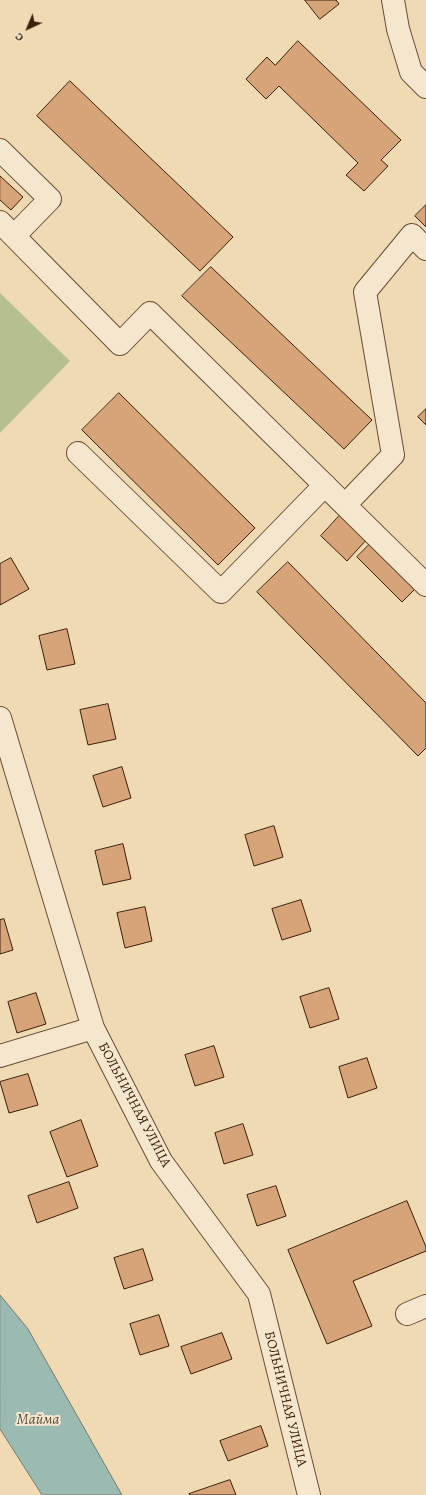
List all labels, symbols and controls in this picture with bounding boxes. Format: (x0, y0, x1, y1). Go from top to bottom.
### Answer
north arrow (8, 8, 48, 48)
text: С (12, 29, 27, 45)
street label: БОЛЬНИЧНАЯ УЛИЦА (94, 1040, 174, 1170)
street label: БОЛЬНИЧНАЯ УЛИЦА (260, 1329, 310, 1469)
water label: Майма (17, 1411, 59, 1429)

